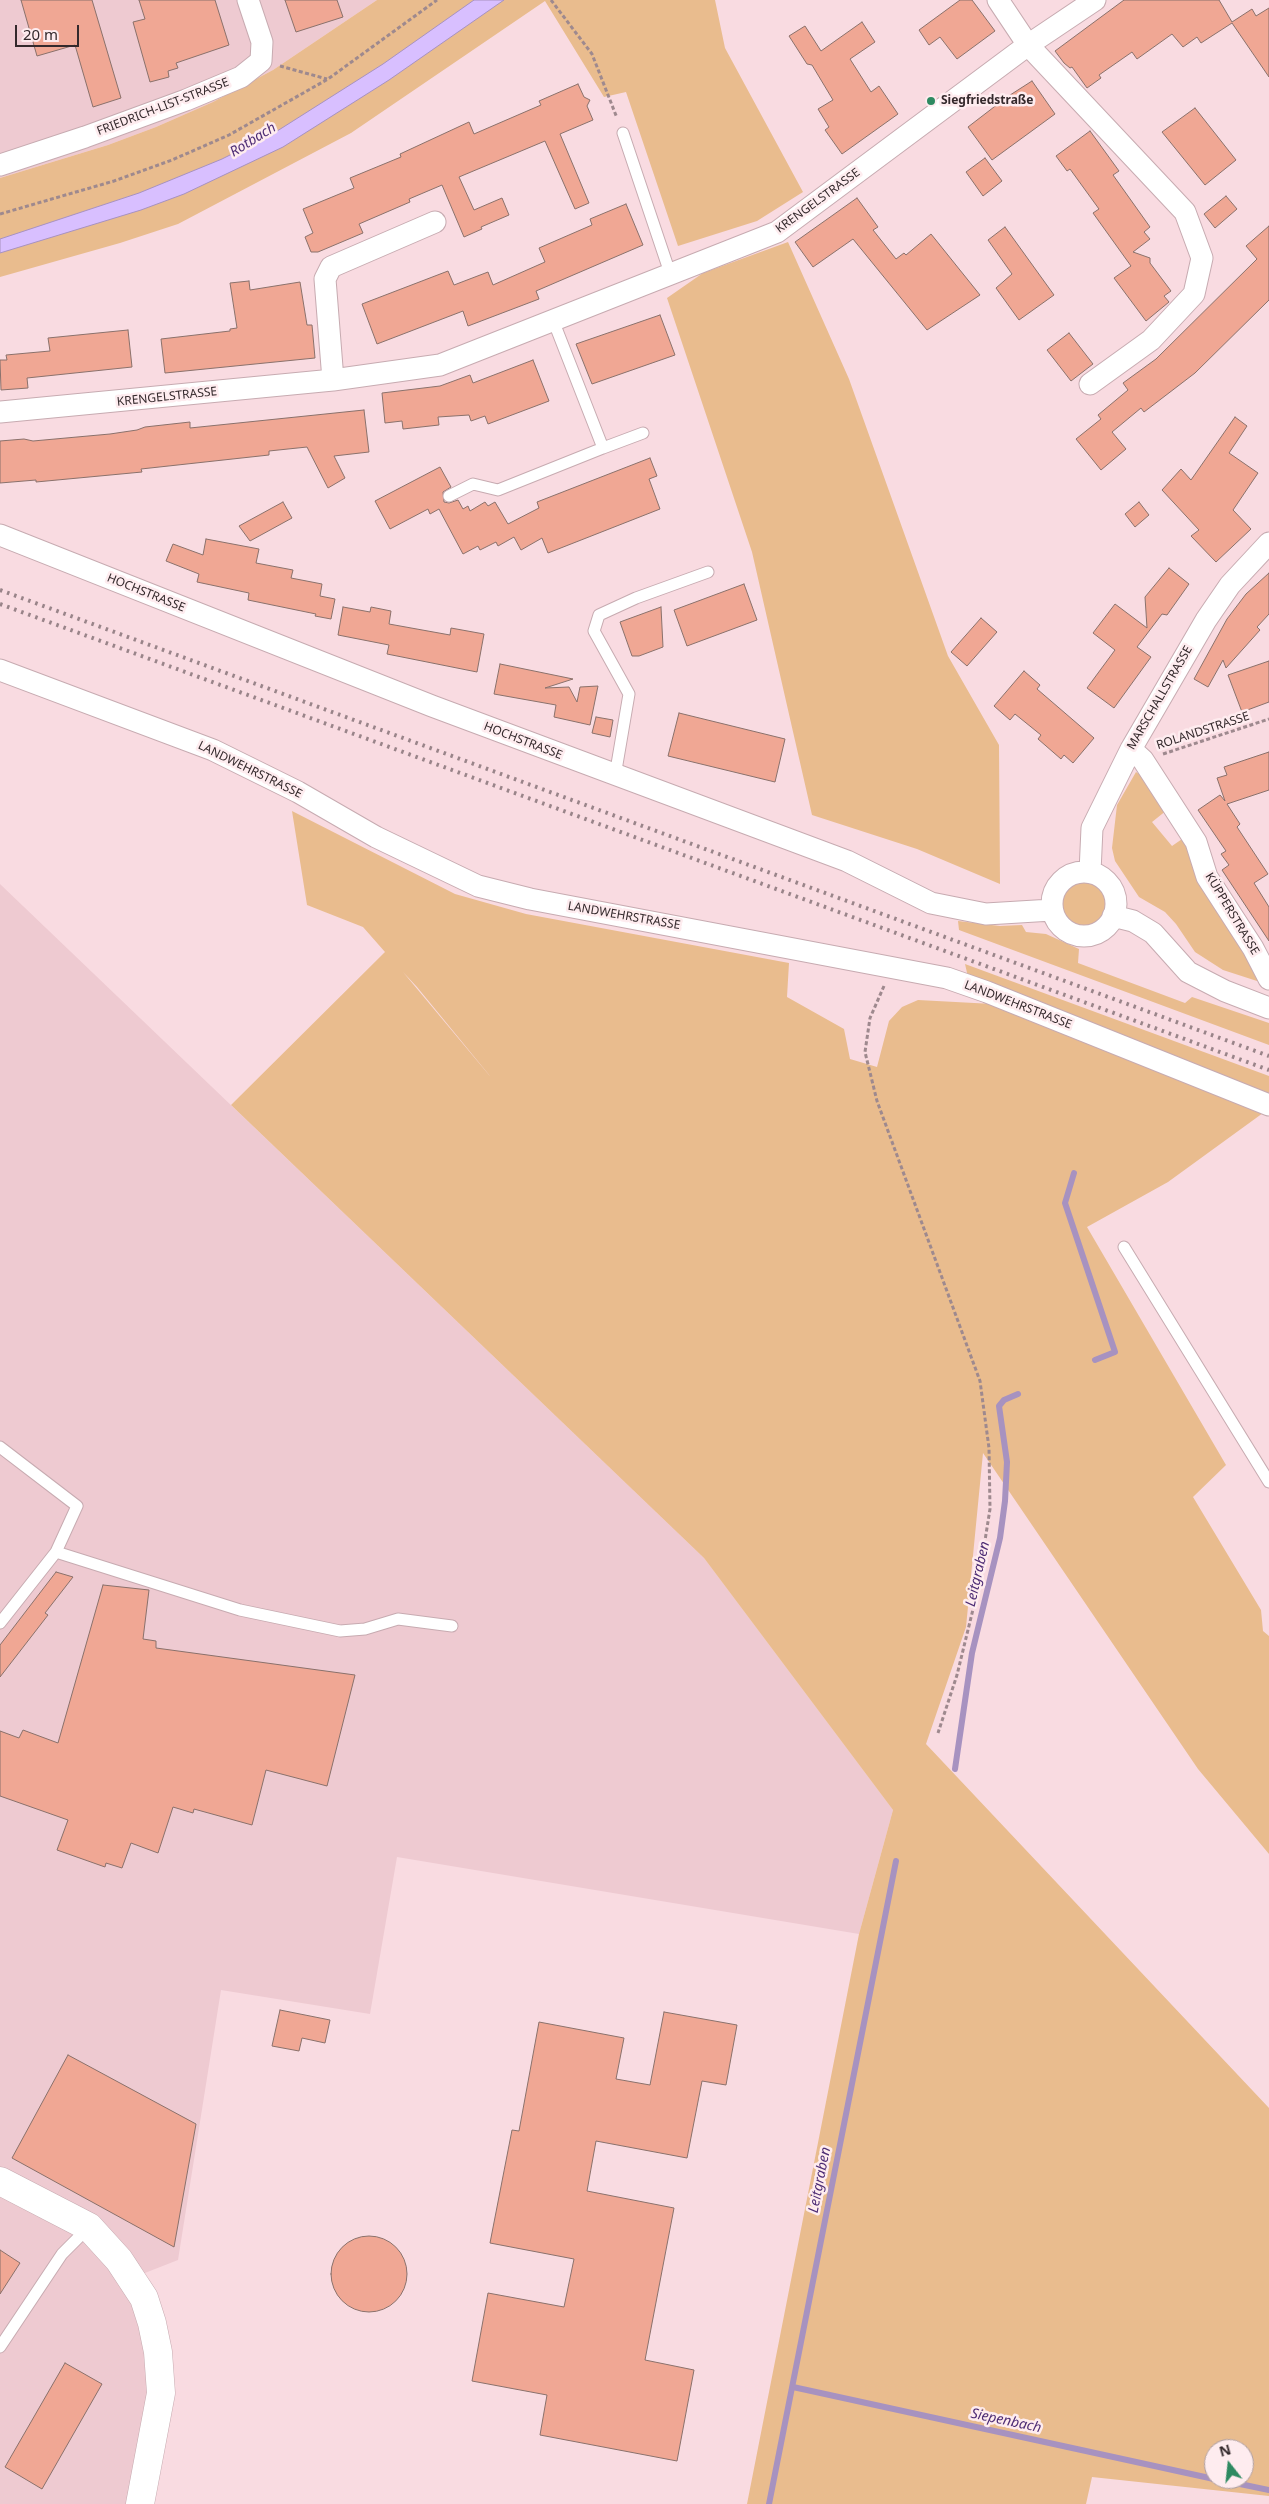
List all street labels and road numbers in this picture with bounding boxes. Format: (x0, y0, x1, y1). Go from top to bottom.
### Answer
street label: FRIEDRICH-LIST-STRASSE (95, 75, 231, 139)
street label: KRENGELSTRASSE (773, 166, 863, 236)
street label: KRENGELSTRASSE (116, 385, 218, 409)
street label: HOCHSTRASSE (105, 571, 187, 615)
street label: MARSCHALLSTRASSE (1124, 643, 1196, 753)
street label: ROLANDSTRASSE (1155, 709, 1251, 753)
street label: HOCHSTRASSE (482, 719, 564, 763)
street label: LANDWEHRSTRASSE (196, 739, 304, 801)
street label: KÜPPERSTRASSE (1202, 870, 1262, 958)
street label: LANDWEHRSTRASSE (567, 899, 681, 933)
street label: LANDWEHRSTRASSE (962, 978, 1074, 1032)

